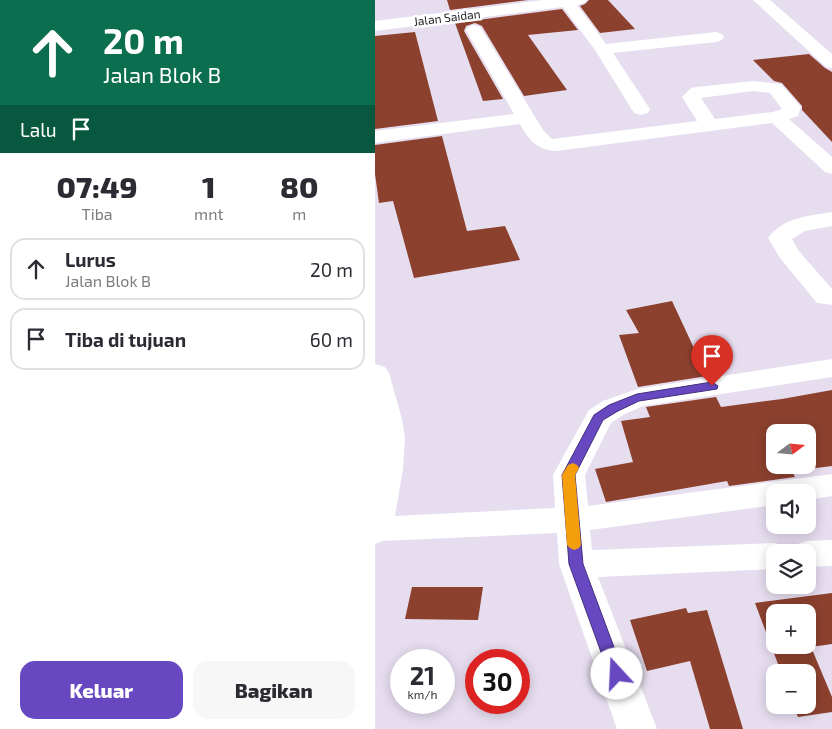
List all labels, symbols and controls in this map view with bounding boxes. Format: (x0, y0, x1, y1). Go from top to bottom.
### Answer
street label: Jalan Saidan (413, 6, 481, 28)
text: 20 m (103, 19, 184, 61)
icon: ahead (20, 20, 85, 85)
text: Jalan Blok B (103, 61, 221, 87)
icon: arrive (67, 115, 95, 143)
text: Lalu (20, 118, 57, 141)
text: 07:49 (57, 168, 138, 204)
text: 1 (202, 168, 216, 204)
text: 80 (280, 168, 318, 204)
text: Tiba (81, 204, 113, 223)
text: mnt (194, 204, 224, 223)
text: m (292, 204, 306, 223)
text: Lurus (65, 248, 116, 271)
icon: ahead (22, 255, 50, 283)
text: 20 m (310, 258, 353, 281)
text: Jalan Blok B (65, 271, 151, 290)
icon: arrive (22, 325, 50, 353)
text: Tiba di tujuan (65, 328, 186, 351)
text: 60 m (310, 328, 353, 351)
pin (691, 335, 733, 386)
icon: arrive (698, 342, 726, 370)
north arrow (766, 424, 816, 474)
map controls (766, 424, 816, 714)
button: sound (766, 484, 816, 534)
button: layers (766, 544, 816, 594)
button: + (766, 604, 816, 654)
position arrow (590, 647, 642, 699)
speed limit sign: 30 (465, 649, 530, 714)
text: 21 (410, 660, 435, 690)
button: Keluar (20, 661, 183, 719)
button: Bagikan (193, 661, 355, 719)
button: − (766, 664, 816, 714)
text: km/h (408, 687, 437, 701)

